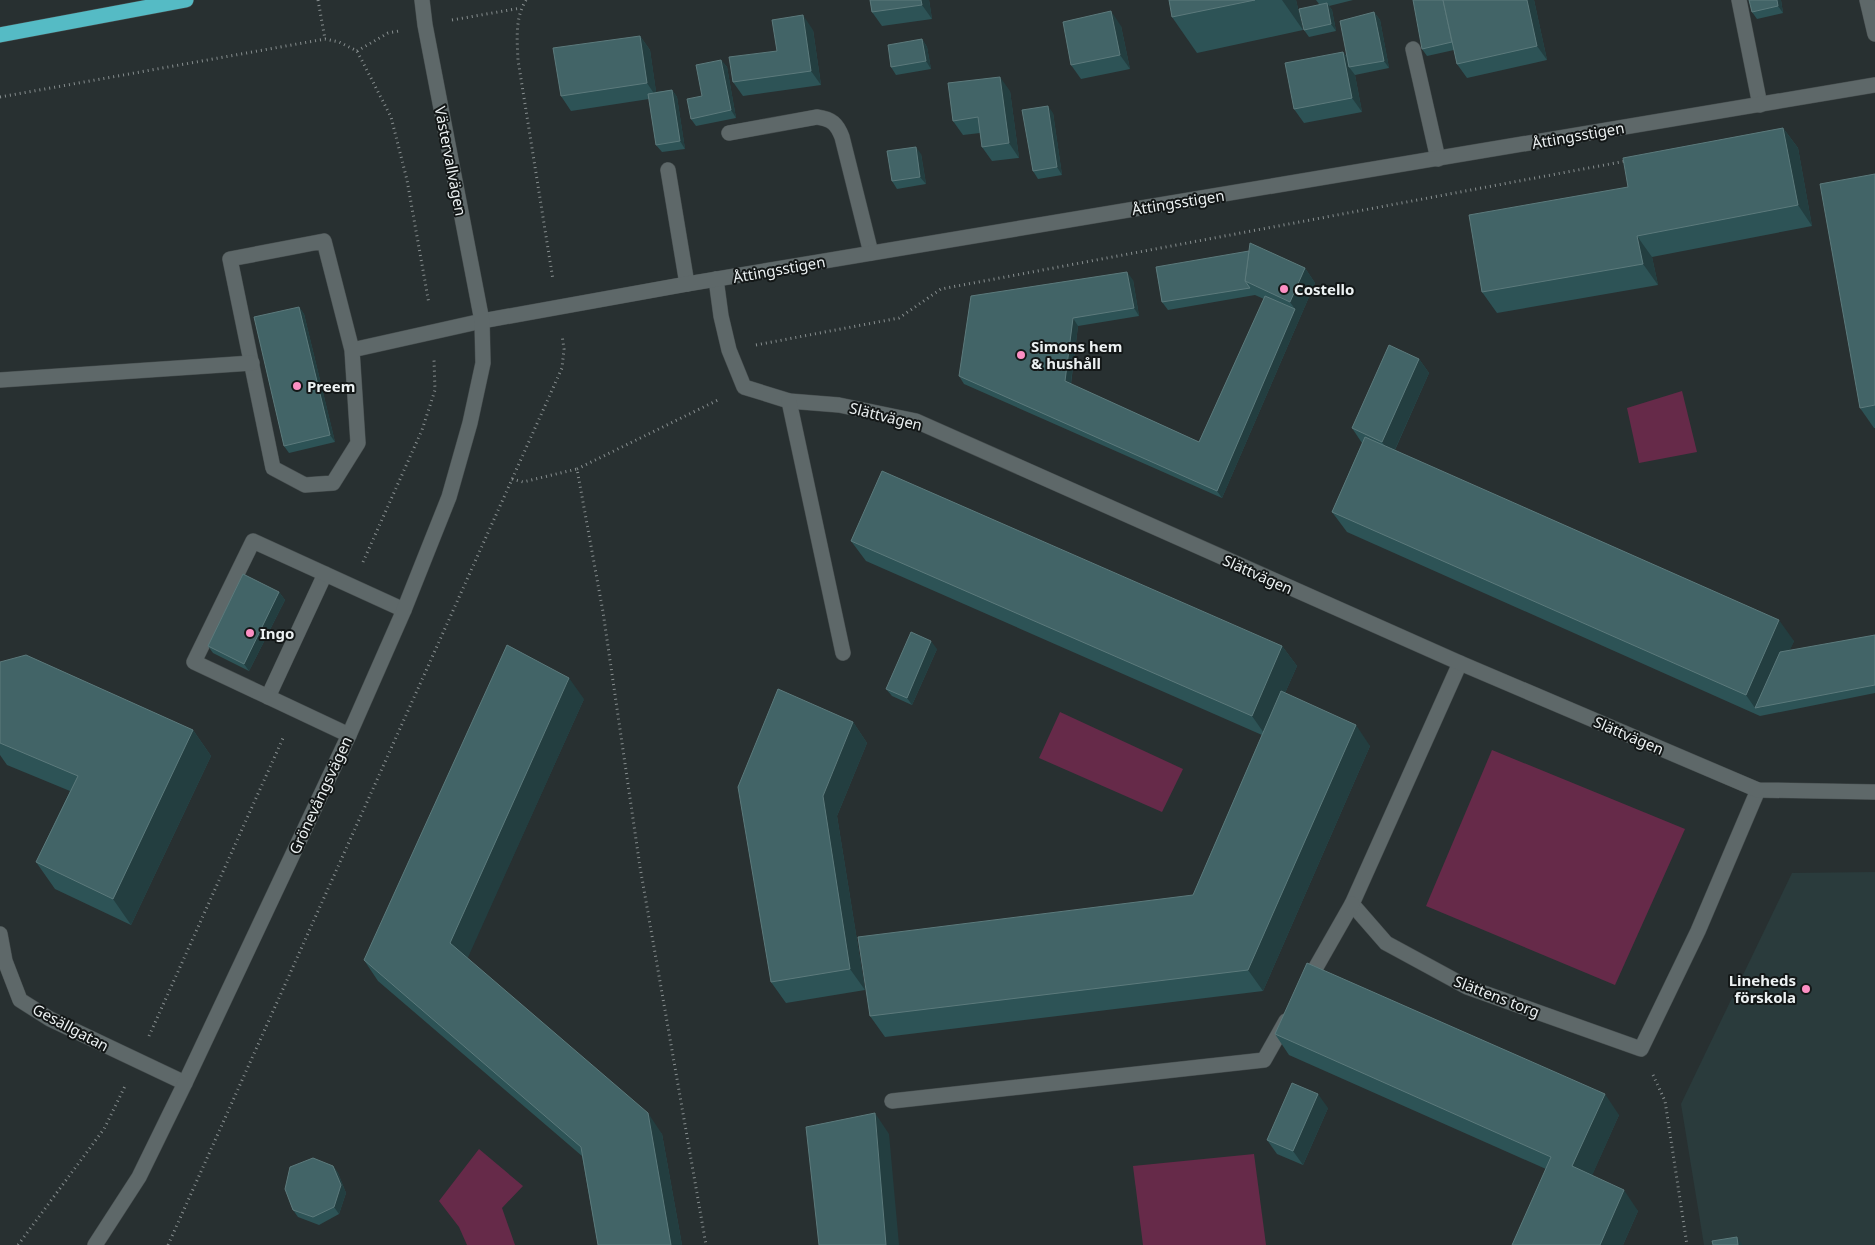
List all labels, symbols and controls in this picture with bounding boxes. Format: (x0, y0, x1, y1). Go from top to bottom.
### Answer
street label: Västervallvägen (431, 105, 471, 217)
street label: Åttingsstigen (1530, 117, 1626, 153)
street label: Åttingsstigen (1130, 185, 1226, 219)
street label: Åttingsstigen (731, 251, 827, 287)
place label: Costello (1294, 279, 1354, 299)
marker: Costello (1278, 283, 1290, 295)
place label: Simons hem & hushåll (1031, 336, 1122, 373)
marker: Simons hem & hushåll (1015, 349, 1027, 361)
place label: Preem (307, 376, 355, 396)
marker: Preem (291, 380, 303, 392)
street label: Slättvägen (848, 397, 924, 435)
street label: Slättvägen (1220, 550, 1296, 598)
place label: Ingo (260, 623, 294, 643)
marker: Ingo (244, 627, 256, 639)
street label: Slättvägen (1591, 711, 1667, 759)
street label: Grönevångsvägen (284, 733, 356, 857)
place label: Lineheds förskola (1729, 970, 1796, 1007)
street label: Slättens torg (1451, 971, 1543, 1021)
marker: Lineheds förskola (1800, 983, 1812, 995)
street label: Gesällgatan (29, 999, 113, 1055)

